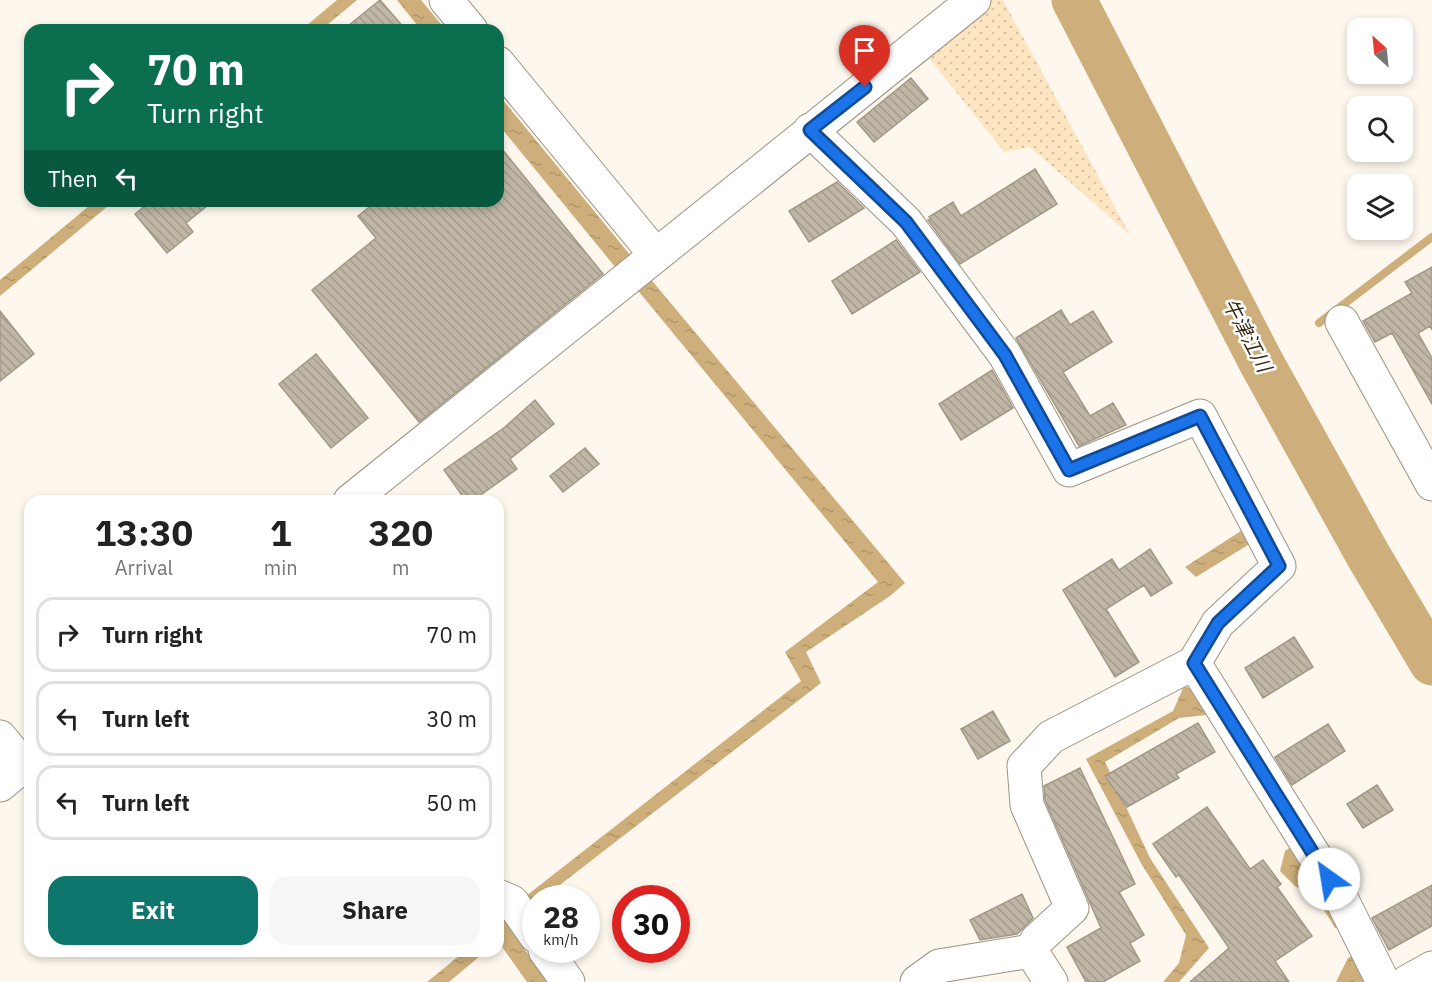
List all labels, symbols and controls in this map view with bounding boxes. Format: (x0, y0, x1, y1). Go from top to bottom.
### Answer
north arrow (1347, 18, 1413, 84)
map controls (1347, 18, 1413, 240)
pin (839, 25, 890, 87)
icon: arrive (848, 34, 881, 67)
text: 70 m (147, 42, 245, 97)
icon: right (48, 48, 126, 126)
text: Turn right (147, 95, 264, 130)
button: search (1347, 96, 1413, 162)
icon: left (110, 162, 143, 195)
text: Then (48, 164, 98, 193)
button: layers (1347, 174, 1413, 240)
water label: 牛津江川 (1217, 293, 1279, 378)
text: 13:30 (95, 509, 193, 556)
text: 1 (270, 509, 292, 556)
text: 320 (368, 509, 433, 556)
text: Arrival (115, 554, 173, 581)
text: min (264, 554, 298, 581)
text: m (392, 554, 410, 581)
icon: right (51, 618, 84, 651)
text: Turn right (102, 620, 203, 649)
text: 70 m (426, 620, 477, 649)
icon: left (51, 702, 84, 735)
text: Turn left (102, 704, 190, 733)
text: 30 m (426, 704, 477, 733)
icon: left (51, 786, 84, 819)
text: Turn left (102, 788, 190, 817)
text: 50 m (426, 788, 477, 817)
position arrow (1297, 847, 1361, 911)
button: Exit (48, 876, 258, 945)
button: Share (270, 876, 480, 945)
speed limit sign: 30 (612, 885, 690, 963)
text: 28 (543, 897, 579, 936)
text: km/h (543, 930, 579, 949)

